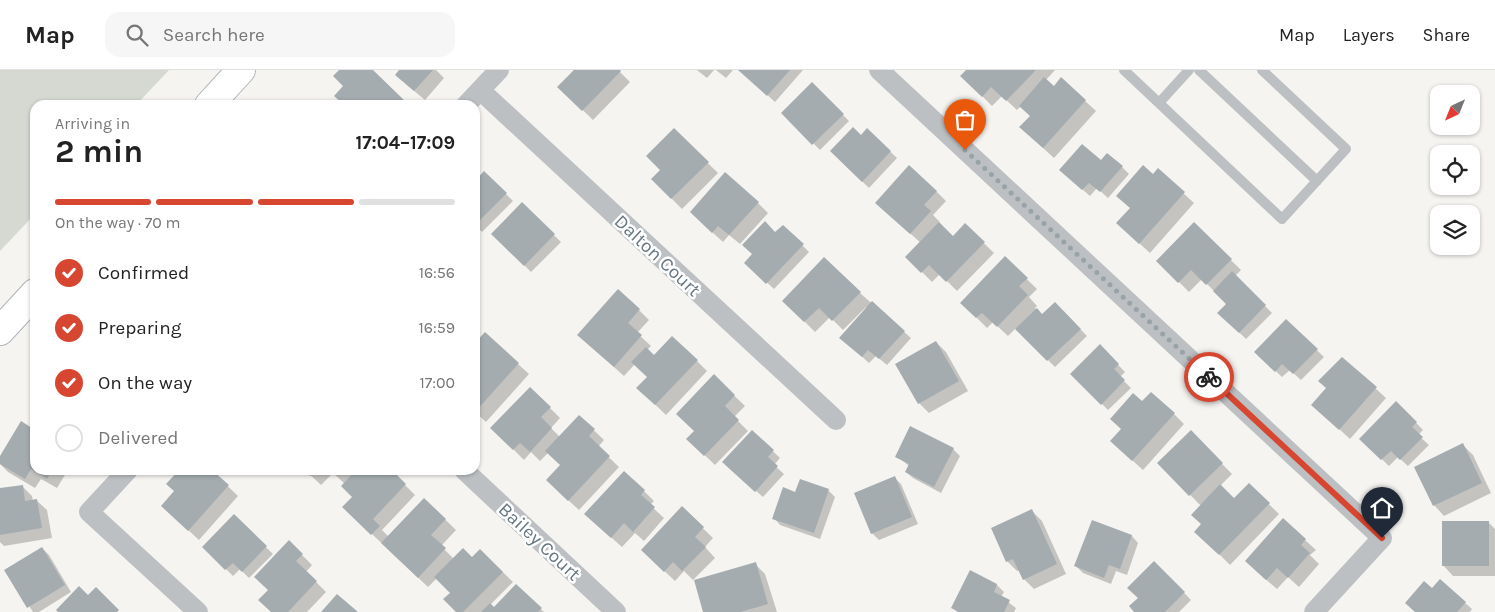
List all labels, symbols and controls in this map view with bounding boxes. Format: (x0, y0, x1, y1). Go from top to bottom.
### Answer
search box (105, 12, 455, 57)
text: Map (25, 21, 75, 49)
icon: search (123, 21, 151, 49)
text: Search here (163, 24, 265, 46)
text: Map (1279, 24, 1315, 46)
text: Layers (1343, 24, 1395, 46)
text: Share (1423, 24, 1470, 46)
north arrow (1430, 85, 1480, 135)
map controls (1430, 85, 1480, 255)
pin (944, 99, 986, 150)
icon: bag (951, 106, 979, 134)
text: Arriving in (55, 114, 130, 133)
text: 17:04–17:09 (355, 132, 455, 154)
text: 2 min (55, 133, 143, 170)
button: locate (1430, 145, 1480, 195)
button: layers (1430, 205, 1480, 255)
street label: Dalton Court (610, 210, 705, 301)
text: On the way · 70 m (55, 213, 181, 232)
icon: check (55, 259, 83, 287)
text: Confirmed (98, 262, 189, 284)
text: 16:56 (419, 263, 455, 282)
icon: check (55, 314, 83, 342)
text: Preparing (98, 317, 181, 339)
text: 16:59 (419, 318, 455, 337)
courier (1184, 352, 1234, 402)
icon: bike (1195, 363, 1223, 391)
icon: check (55, 369, 83, 397)
text: On the way (98, 372, 192, 394)
text: 17:00 (420, 373, 455, 392)
text: Delivered (98, 427, 178, 449)
pin (1361, 487, 1403, 538)
icon: home (1368, 494, 1396, 522)
street label: Bailey Court (494, 498, 585, 585)

